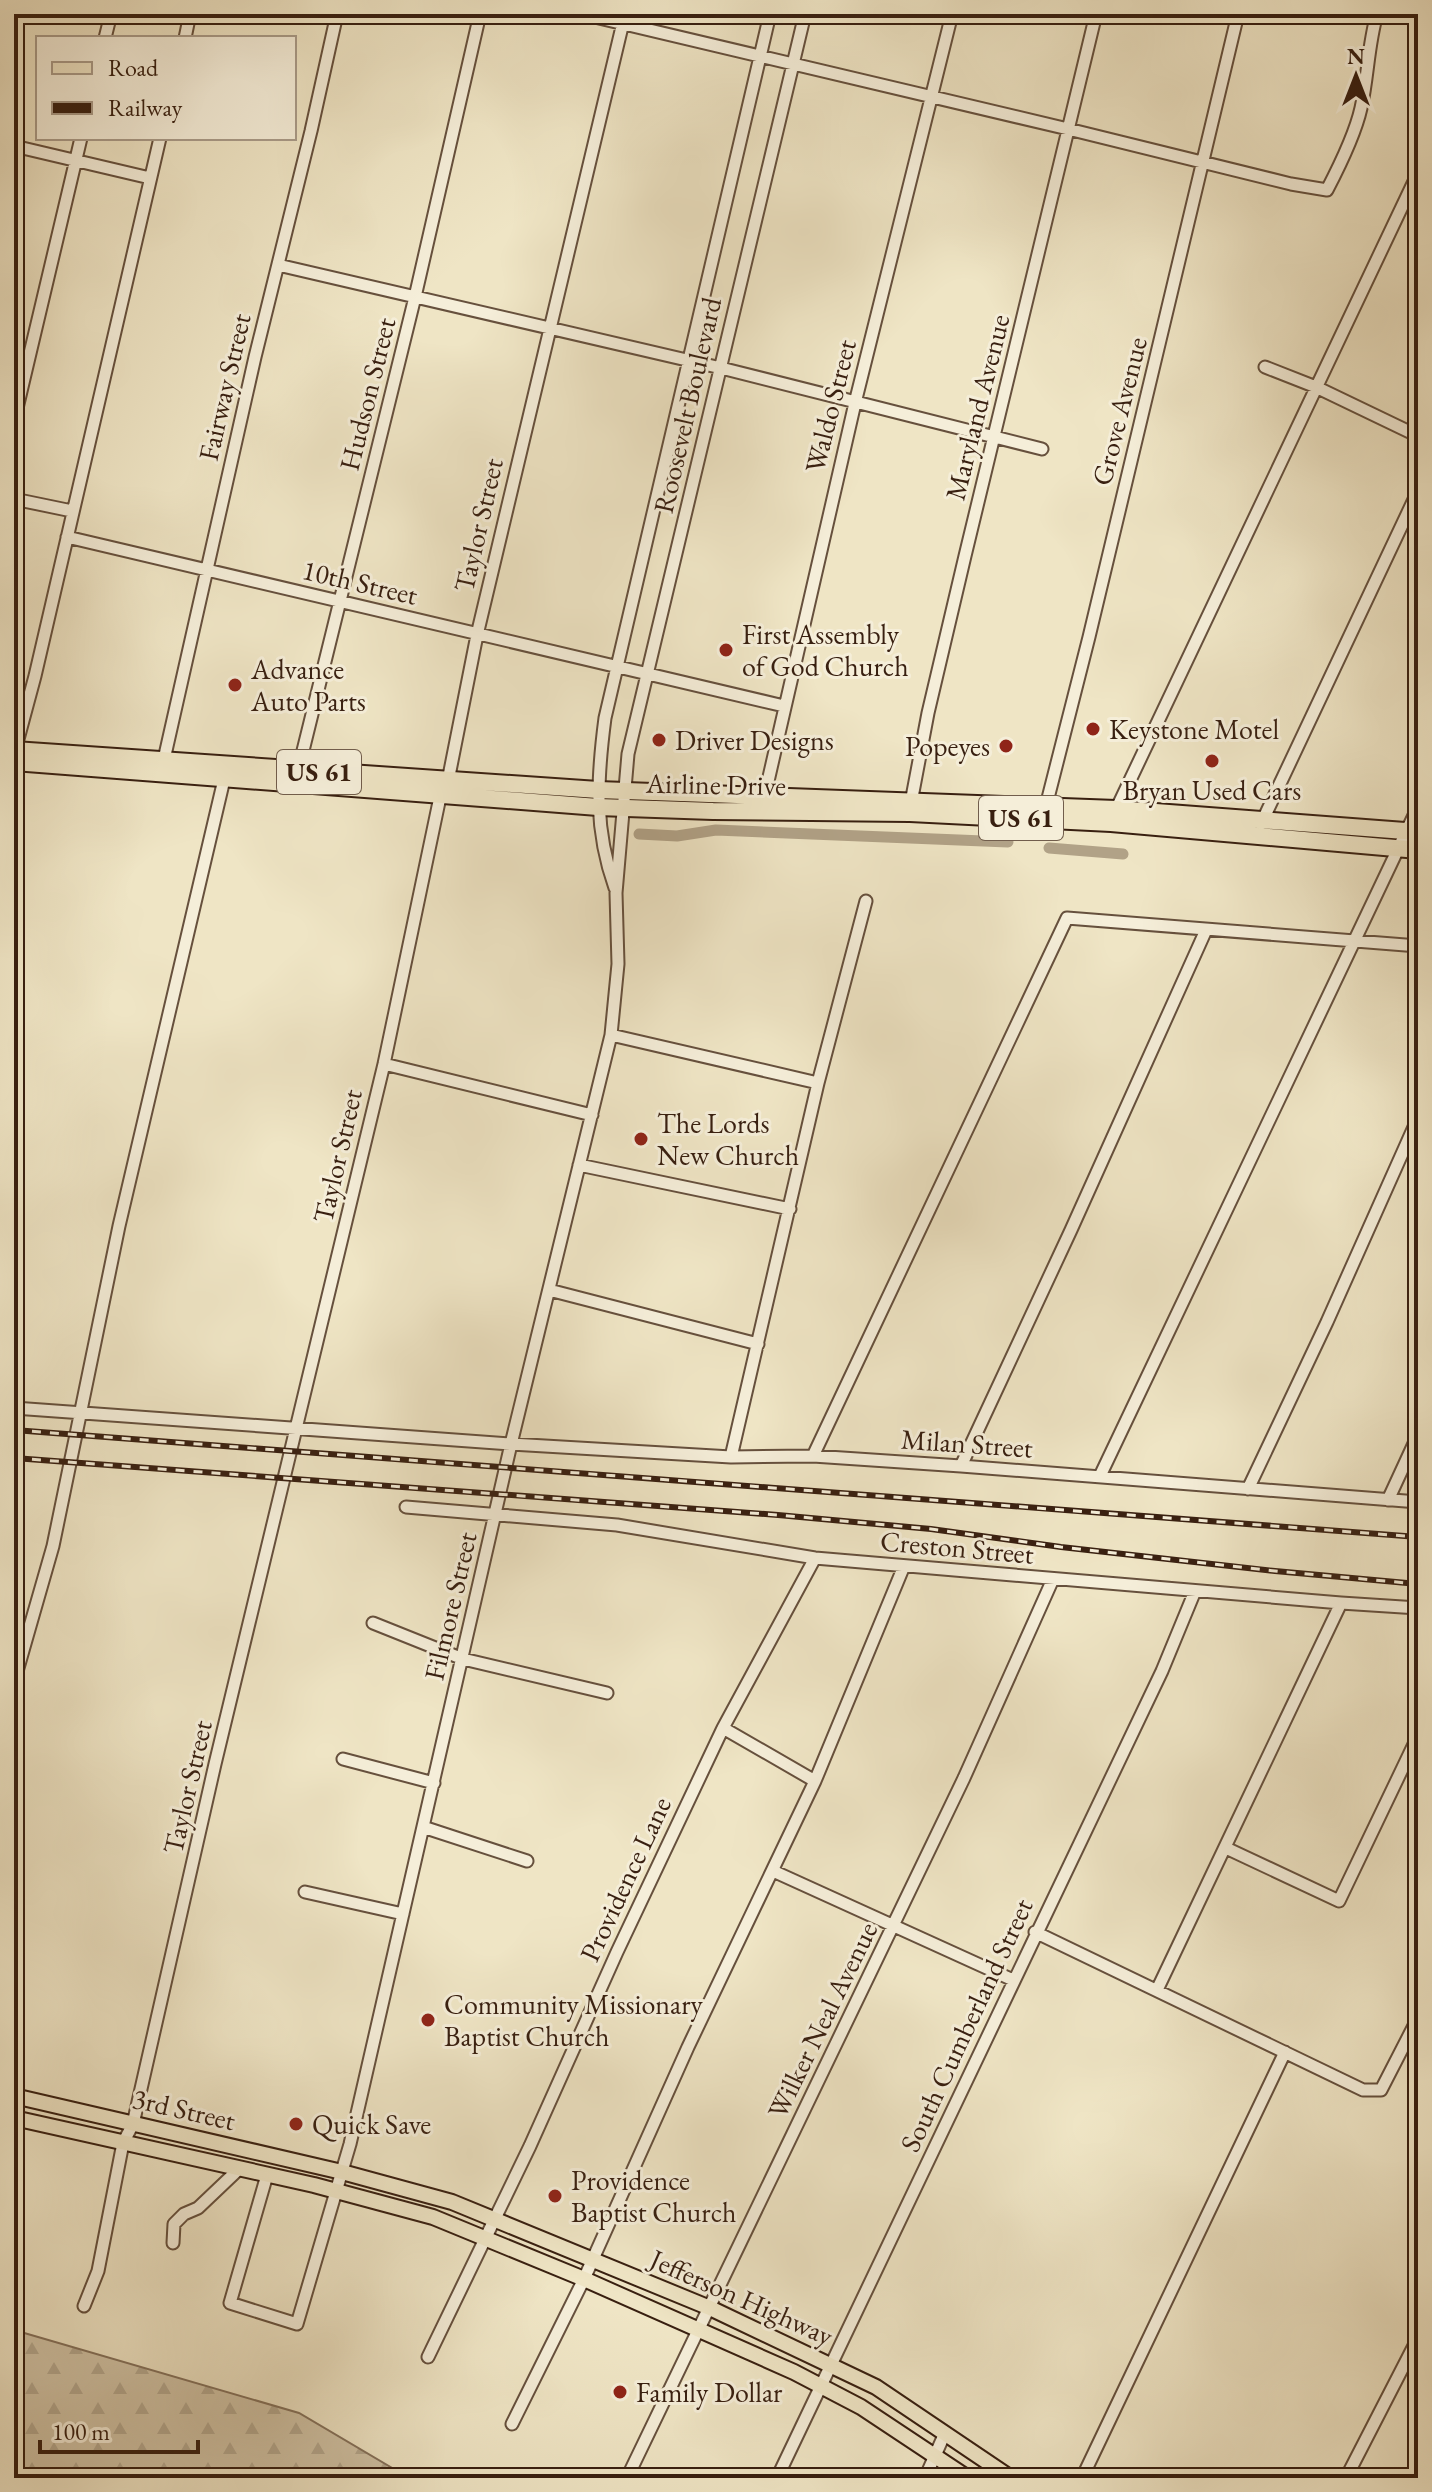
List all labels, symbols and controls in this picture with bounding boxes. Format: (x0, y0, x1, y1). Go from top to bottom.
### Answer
legend (36, 36, 296, 140)
north arrow (1316, 36, 1396, 116)
text: N (1347, 42, 1365, 71)
text: Road (108, 52, 159, 83)
text: Railway (108, 92, 183, 123)
street label: Roosevelt Boulevard (645, 293, 730, 516)
street label: Fairway Street (190, 310, 258, 464)
street label: Maryland Avenue (937, 310, 1017, 504)
street label: Hudson Street (331, 314, 403, 474)
street label: Grove Avenue (1083, 333, 1155, 489)
street label: Waldo Street (796, 336, 864, 476)
street label: Taylor Street (445, 454, 511, 595)
street label: 10th Street (299, 551, 421, 613)
place label: First Assembly of God Church (742, 616, 909, 684)
marker: First Assembly of God Church (717, 641, 735, 659)
place label: Advance Auto Parts (250, 651, 366, 719)
marker: Advance Auto Parts (226, 676, 244, 694)
place label: Keystone Motel (1109, 711, 1279, 747)
marker: Keystone Motel (1084, 720, 1102, 738)
place label: Driver Designs (675, 722, 834, 758)
place label: Popeyes (905, 728, 990, 764)
marker: Driver Designs (650, 731, 668, 749)
marker: Popeyes (997, 737, 1015, 755)
road number: US 61 (277, 750, 361, 794)
marker: Bryan Used Cars (1203, 752, 1221, 770)
street label: Airline Drive (645, 765, 787, 803)
place label: Bryan Used Cars (1123, 772, 1301, 808)
road number: US 61 (979, 796, 1063, 840)
street label: Taylor Street (304, 1085, 370, 1226)
place label: The Lords New Church (657, 1105, 799, 1173)
marker: The Lords New Church (632, 1130, 650, 1148)
street label: Milan Street (900, 1420, 1034, 1466)
street label: Creston Street (879, 1522, 1035, 1572)
street label: Filmore Street (415, 1528, 485, 1684)
street label: Taylor Street (154, 1716, 220, 1857)
street label: Providence Lane (571, 1791, 679, 1967)
street label: South Cumberland Street (891, 1892, 1041, 2157)
street label: Wilker Neal Avenue (759, 1916, 885, 2124)
place label: Community Missionary Baptist Church (444, 1986, 704, 2054)
marker: Community Missionary Baptist Church (419, 2011, 437, 2029)
street label: 3rd Street (129, 2080, 239, 2138)
place label: Quick Save (312, 2106, 431, 2142)
marker: Quick Save (287, 2115, 305, 2133)
place label: Providence Baptist Church (571, 2162, 736, 2230)
marker: Providence Baptist Church (546, 2187, 564, 2205)
street label: Jefferson Highway (643, 2240, 840, 2354)
place label: Family Dollar (636, 2374, 783, 2410)
marker: Family Dollar (611, 2383, 629, 2401)
scale bar (40, 2404, 198, 2454)
text: 100 m (52, 2416, 110, 2447)

